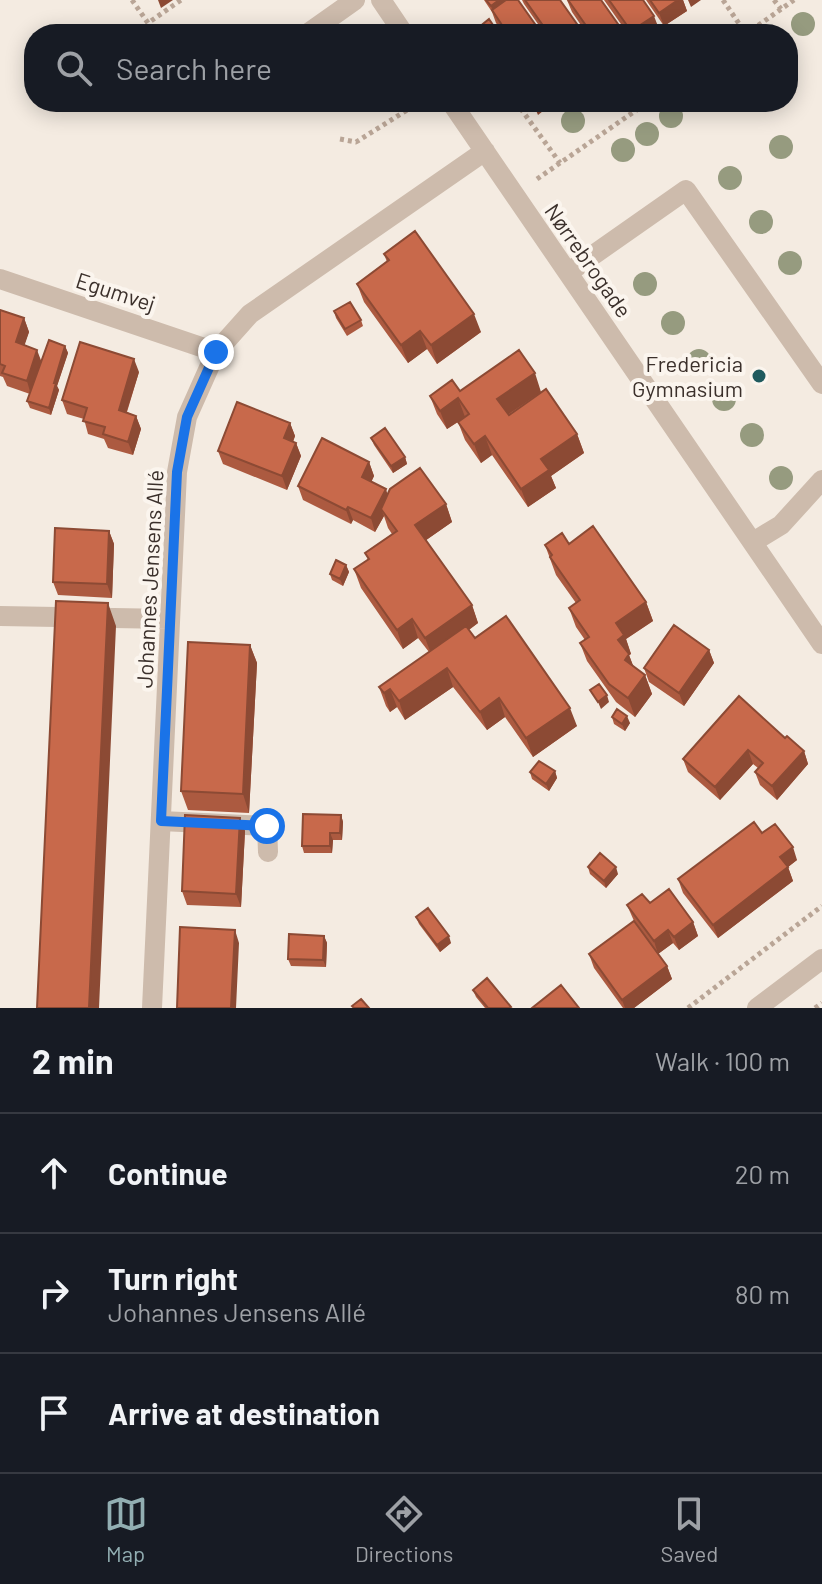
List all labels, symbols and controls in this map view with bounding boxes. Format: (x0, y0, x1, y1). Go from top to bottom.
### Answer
search box (24, 24, 798, 112)
icon: search (52, 46, 96, 90)
text: Search here (116, 50, 272, 86)
street label: Nørrebrogade (540, 198, 638, 322)
street label: Egumvej (73, 266, 159, 316)
route end (198, 334, 234, 370)
place label: Fredericia Gymnasium (632, 350, 743, 401)
marker: Fredericia Gymnasium (750, 367, 768, 385)
street label: Johannes Jensens Allé (130, 469, 168, 689)
route start (249, 808, 285, 844)
text: 2 min (32, 1040, 114, 1081)
text: Walk · 100 m (655, 1045, 790, 1076)
icon: ahead (32, 1151, 76, 1195)
text: Continue (108, 1155, 228, 1191)
text: 20 m (735, 1158, 790, 1189)
text: Turn right (108, 1260, 238, 1296)
icon: right (32, 1271, 76, 1315)
text: 80 m (735, 1278, 790, 1309)
text: Johannes Jensens Allé (108, 1296, 366, 1327)
icon: arrive (32, 1391, 76, 1435)
text: Arrive at destination (108, 1395, 380, 1431)
tab: Map (104, 1492, 148, 1566)
tab: Directions (355, 1492, 453, 1566)
tab: Saved (661, 1492, 718, 1566)

